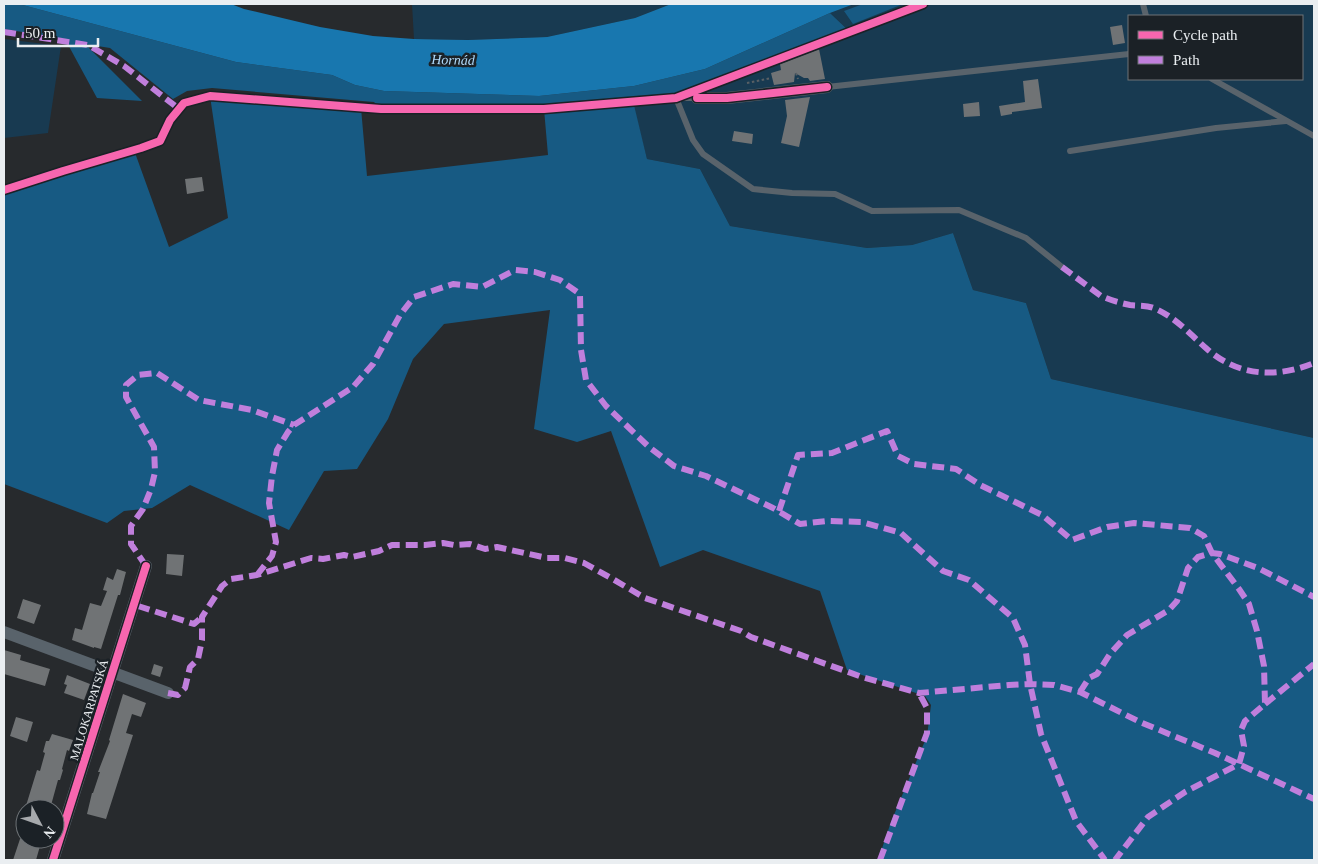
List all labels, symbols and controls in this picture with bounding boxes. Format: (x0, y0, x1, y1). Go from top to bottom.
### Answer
scale bar (18, 15, 98, 47)
legend (1128, 15, 1303, 80)
text: 50 m (25, 25, 56, 41)
text: Cycle path (1173, 27, 1238, 43)
water label: Hornád (430, 52, 476, 68)
text: Path (1173, 52, 1200, 68)
street label: MALOKARPATSKÁ (67, 657, 111, 762)
north arrow (15, 799, 65, 849)
text: N (40, 823, 58, 841)

